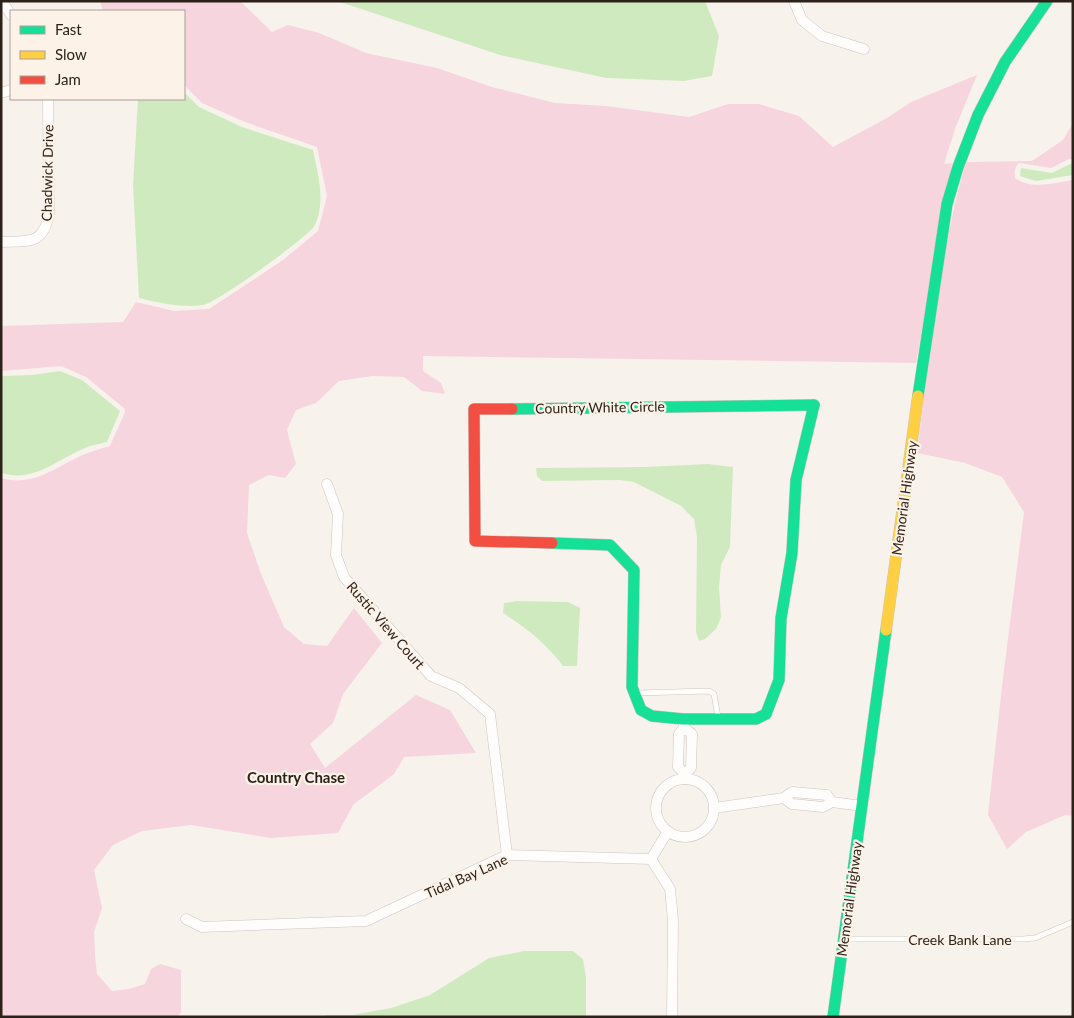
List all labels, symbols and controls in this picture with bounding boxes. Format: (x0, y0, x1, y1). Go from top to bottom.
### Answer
legend (10, 10, 185, 100)
text: Fast (55, 20, 82, 38)
text: Slow (55, 45, 87, 63)
text: Jam (55, 70, 81, 88)
street label: Chadwick Drive (38, 124, 56, 222)
street label: Country White Circle (535, 397, 665, 417)
street label: Memorial Highway (888, 439, 921, 557)
street label: Rustic View Court (343, 578, 429, 672)
district label: Country Chase (247, 768, 345, 786)
street label: Memorial Highway (833, 840, 866, 958)
street label: Tidal Bay Lane (422, 850, 510, 902)
street label: Creek Bank Lane (908, 931, 1012, 948)

